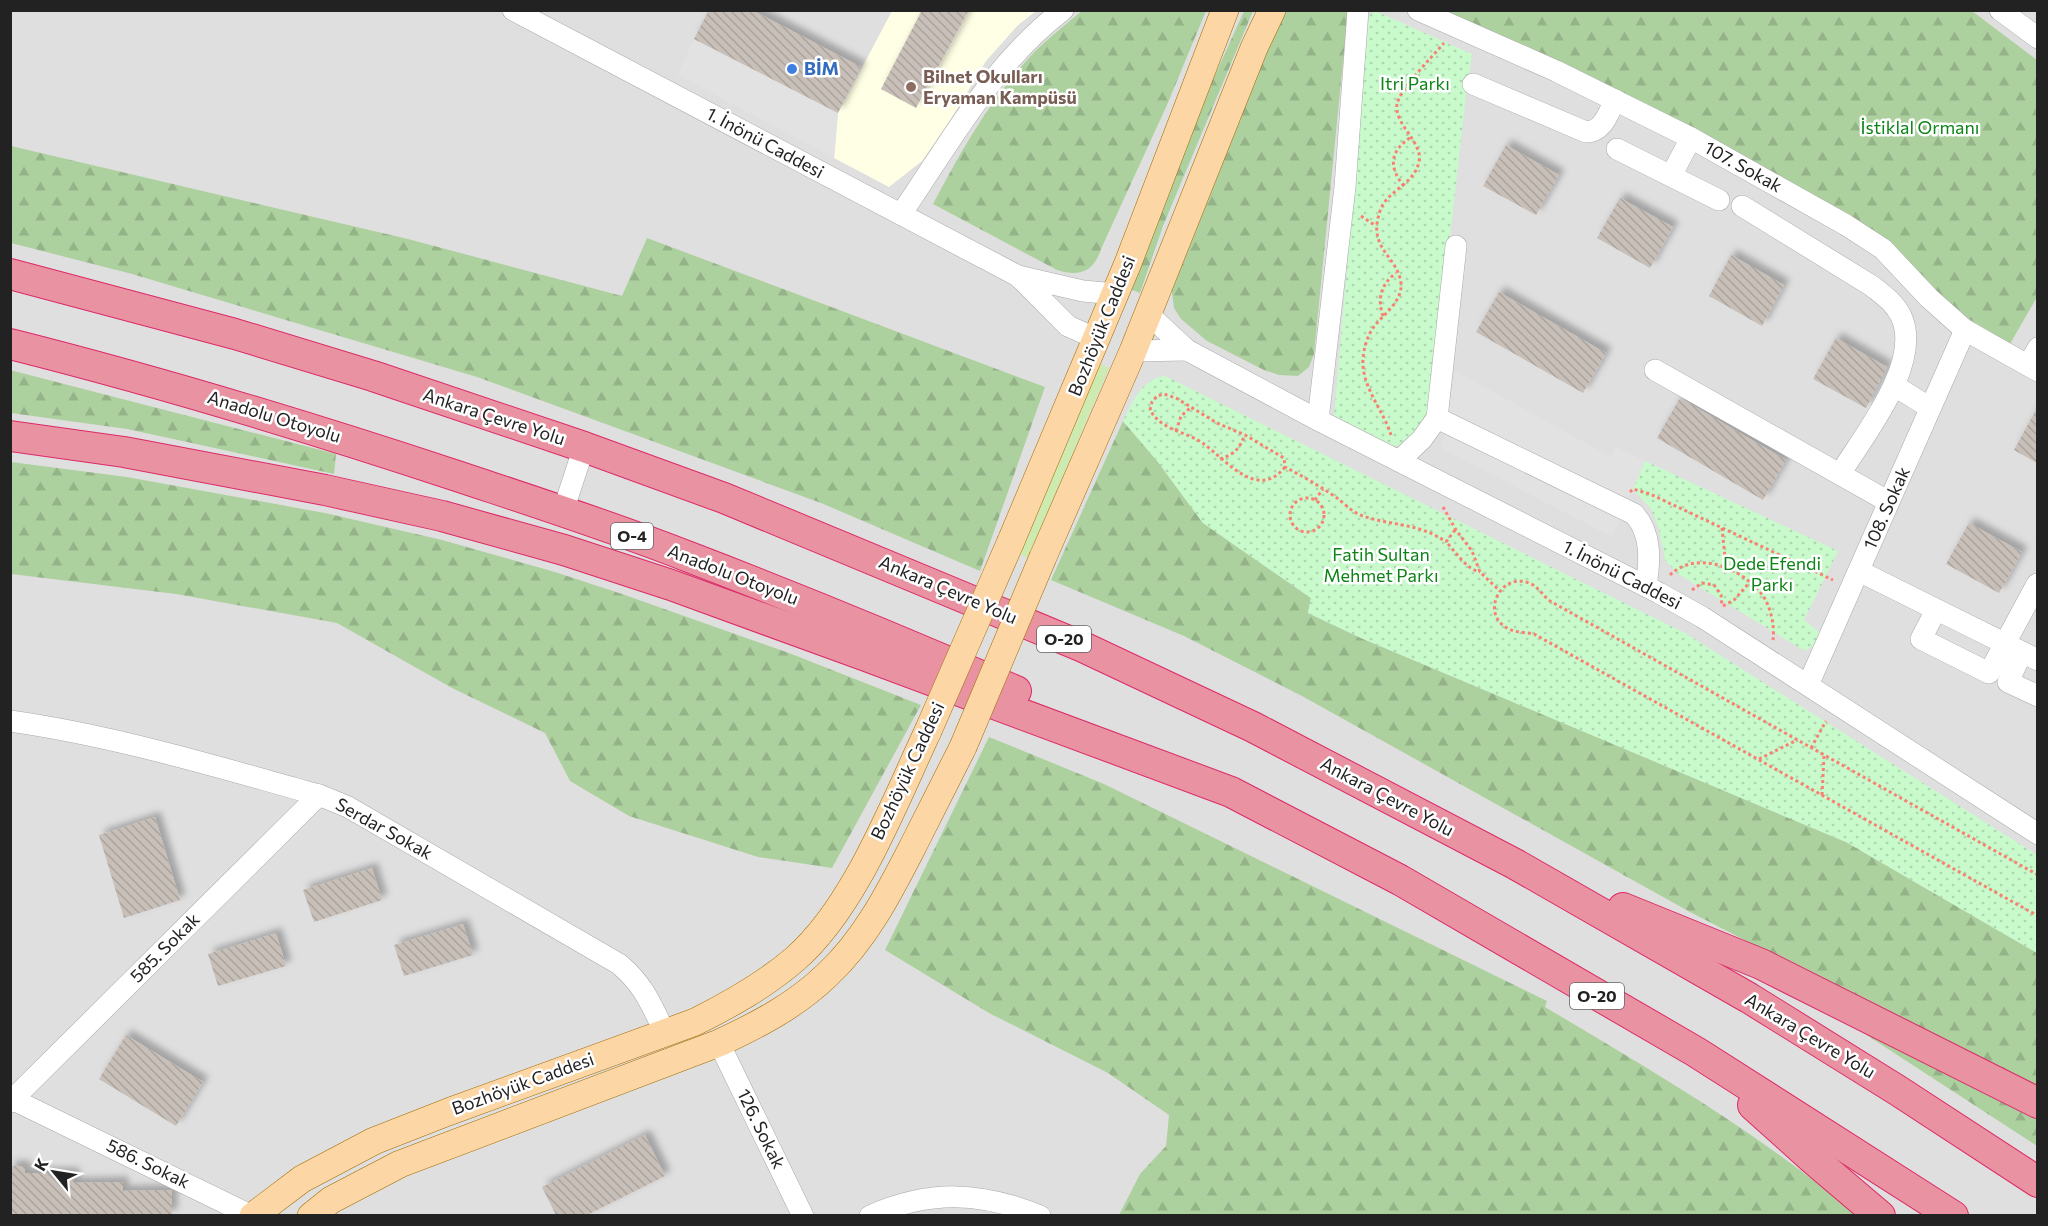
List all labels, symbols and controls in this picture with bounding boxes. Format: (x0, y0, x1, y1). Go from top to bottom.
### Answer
place label: BİM (804, 57, 839, 79)
marker: BİM (785, 62, 799, 76)
place label: Bilnet Okulları Eryaman Kampüsü (923, 65, 1077, 108)
park label: Itri Parkı (1380, 72, 1450, 94)
marker: Bilnet Okulları Eryaman Kampüsü (904, 80, 918, 94)
street label: 1. İnönü Caddesi (703, 102, 828, 182)
park label: İstiklal Ormanı (1861, 116, 1979, 138)
street label: 107. Sokak (1701, 136, 1786, 197)
street label: Bozhöyük Caddesi (1063, 252, 1139, 399)
street label: Ankara Çevre Yolu (421, 383, 568, 449)
street label: Anadolu Otoyolu (205, 385, 344, 447)
street label: 108. Sokak (1858, 463, 1914, 552)
road number: O-4 (611, 523, 653, 549)
street label: 1. İnönü Caddesi (1559, 535, 1685, 613)
street label: Anadolu Otoyolu (665, 539, 802, 609)
park label: Fatih Sultan Mehmet Parkı (1323, 543, 1439, 586)
street label: Ankara Çevre Yolu (876, 550, 1021, 628)
park label: Dede Efendi Parkı (1723, 552, 1821, 595)
road number: O-20 (1037, 626, 1091, 652)
street label: Bozhöyük Caddesi (866, 698, 949, 843)
street label: Ankara Çevre Yolu (1317, 752, 1458, 841)
street label: Serdar Sokak (332, 792, 437, 864)
street label: 585. Sokak (125, 908, 204, 987)
road number: O-20 (1570, 983, 1624, 1009)
street label: Ankara Çevre Yolu (1741, 988, 1880, 1083)
street label: Bozhöyük Caddesi (449, 1047, 597, 1119)
street label: 126. Sokak (733, 1085, 791, 1172)
street label: 586. Sokak (103, 1134, 194, 1193)
north arrow (24, 1142, 84, 1202)
text: K (30, 1155, 52, 1174)

